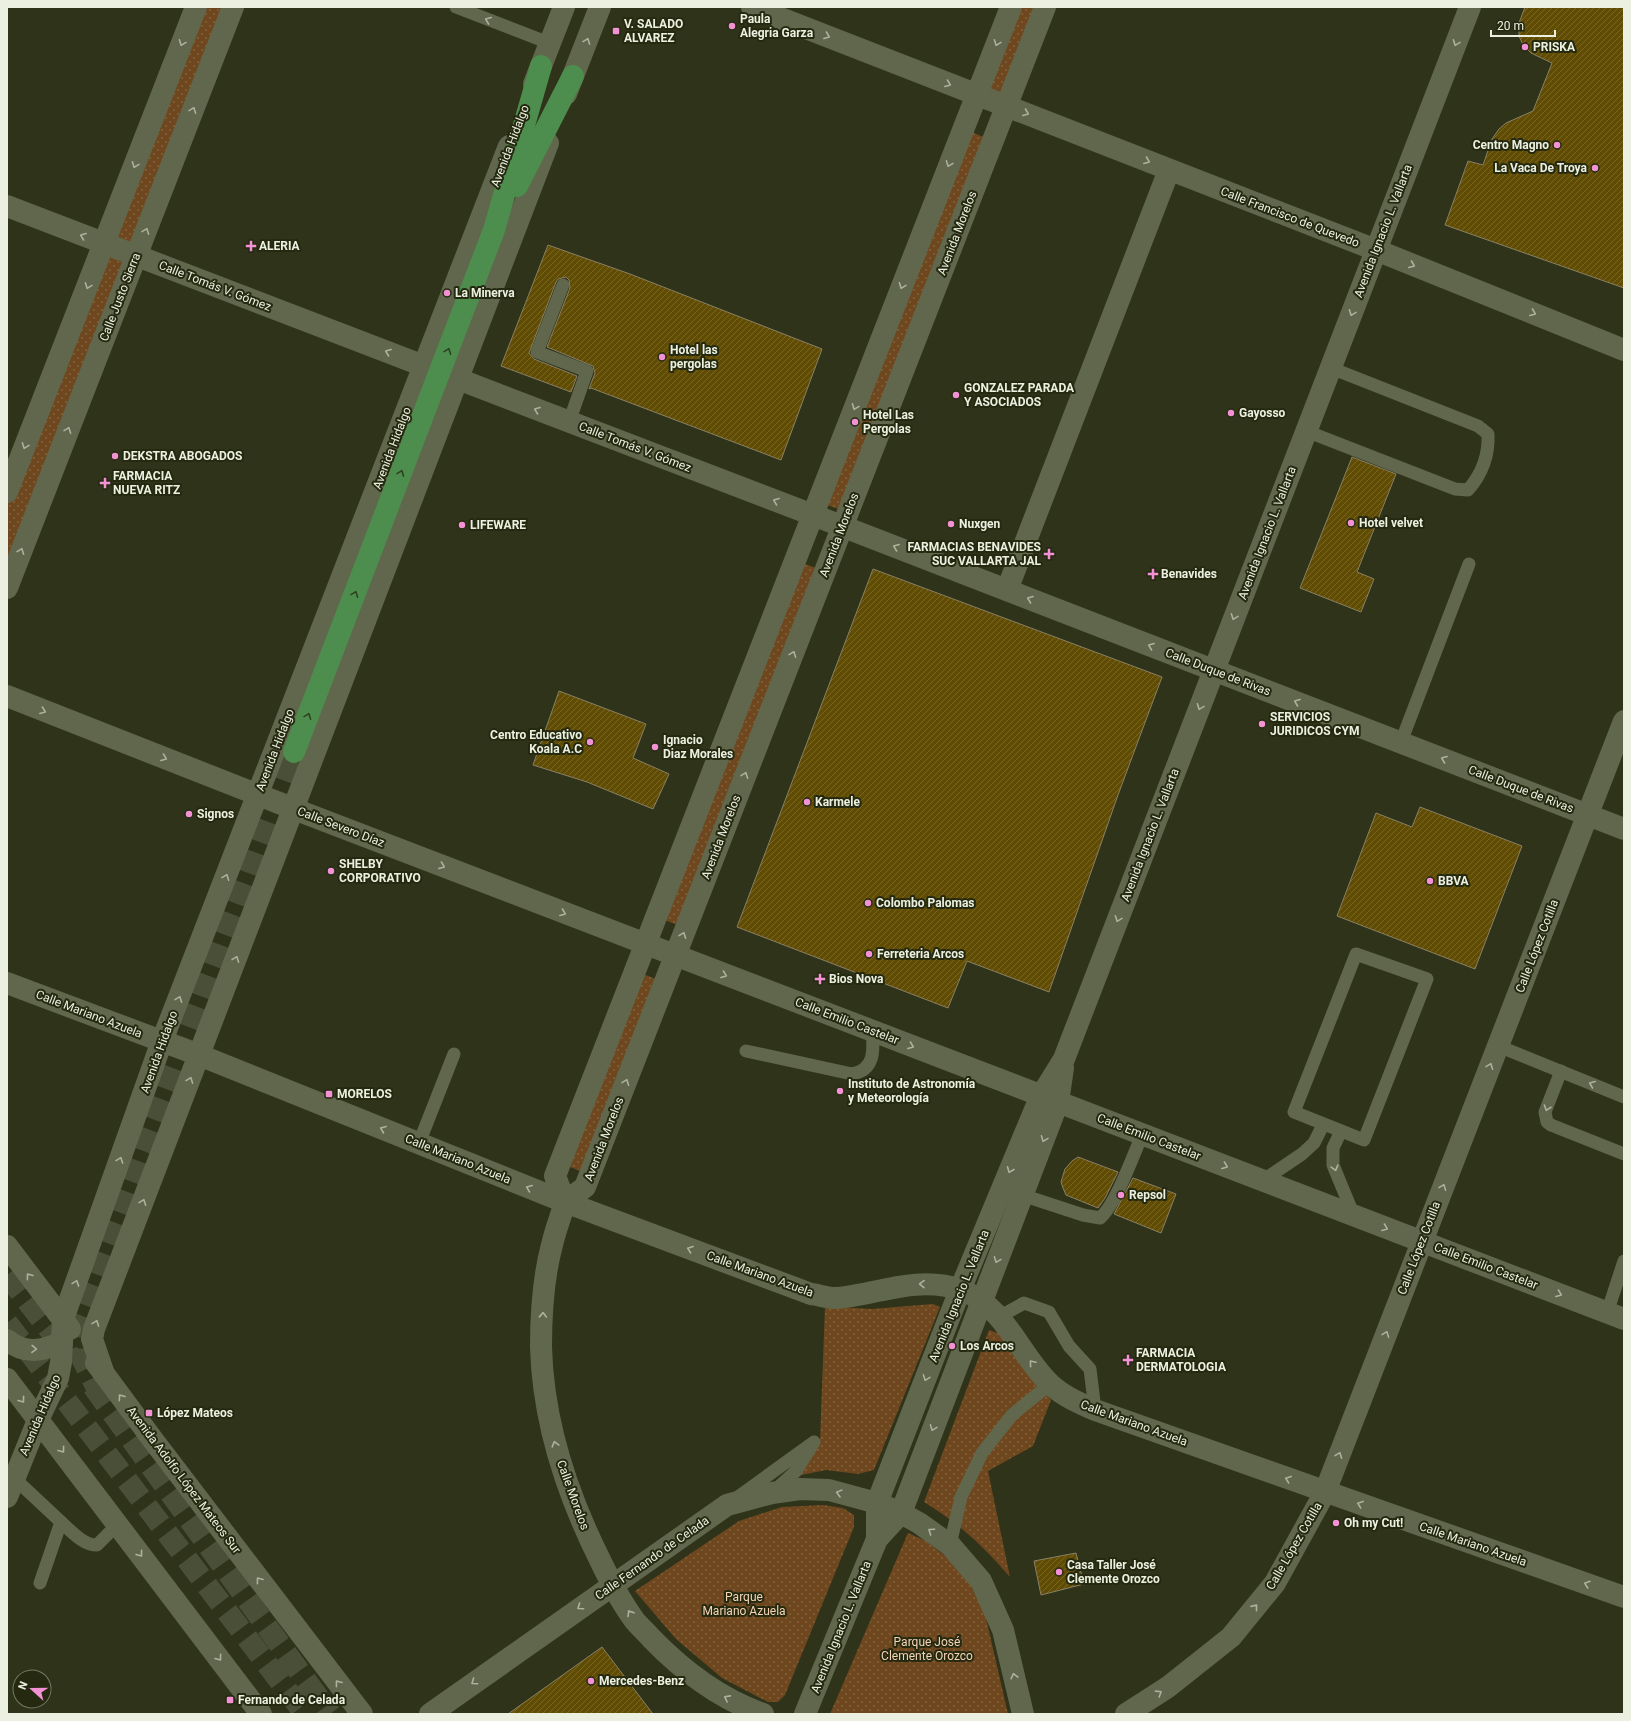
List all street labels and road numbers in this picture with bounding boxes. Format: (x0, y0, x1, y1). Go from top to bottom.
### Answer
street label: Avenida Hidalgo (488, 103, 532, 189)
street label: Avenida Ignacio L. Vallarta (1351, 163, 1415, 299)
street label: Calle Francisco de Quevedo (1219, 184, 1361, 250)
street label: Avenida Morelos (935, 189, 979, 277)
street label: Calle Justo Sierra (97, 251, 143, 343)
street label: Calle Tomás V. Gómez (157, 258, 273, 314)
street label: Avenida Hidalgo (370, 405, 414, 491)
street label: Calle Tomás V. Gómez (577, 419, 693, 475)
street label: Avenida Ignacio L. Vallarta (1235, 465, 1299, 601)
street label: Avenida Morelos (817, 491, 861, 579)
street label: Calle Duque de Rivas (1163, 645, 1273, 699)
street label: Avenida Hidalgo (253, 707, 297, 793)
street label: Calle Duque de Rivas (1466, 762, 1576, 816)
street label: Avenida Ignacio L. Vallarta (1118, 767, 1182, 903)
street label: Avenida Morelos (699, 793, 743, 881)
street label: Calle Severo Díaz (295, 804, 387, 850)
street label: Calle López Cotilla (1513, 897, 1561, 995)
street label: Calle Mariano Azuela (34, 987, 144, 1041)
street label: Calle Emilio Castelar (793, 995, 901, 1047)
street label: Avenida Hidalgo (138, 1009, 180, 1095)
street label: Avenida Morelos (582, 1095, 626, 1183)
street label: Calle Emilio Castelar (1095, 1111, 1203, 1163)
street label: Calle Mariano Azuela (403, 1131, 513, 1187)
street label: Calle López Cotilla (1395, 1199, 1443, 1297)
street label: Avenida Ignacio L. Vallarta (926, 1228, 992, 1364)
street label: Calle Emilio Castelar (1432, 1240, 1540, 1292)
street label: Calle Mariano Azuela (705, 1248, 815, 1300)
street label: Avenida Hidalgo (17, 1372, 63, 1458)
street label: Calle Mariano Azuela (1079, 1397, 1189, 1449)
street label: Avenida Adolfo López Mateos Sur (124, 1404, 244, 1556)
street label: Calle Morelos (554, 1458, 592, 1532)
street label: Calle López Cotilla (1263, 1500, 1325, 1592)
street label: Calle Fernando de Celada (592, 1513, 712, 1603)
street label: Calle Mariano Azuela (1417, 1519, 1529, 1569)
street label: Avenida Ignacio L. Vallarta (808, 1559, 874, 1695)

